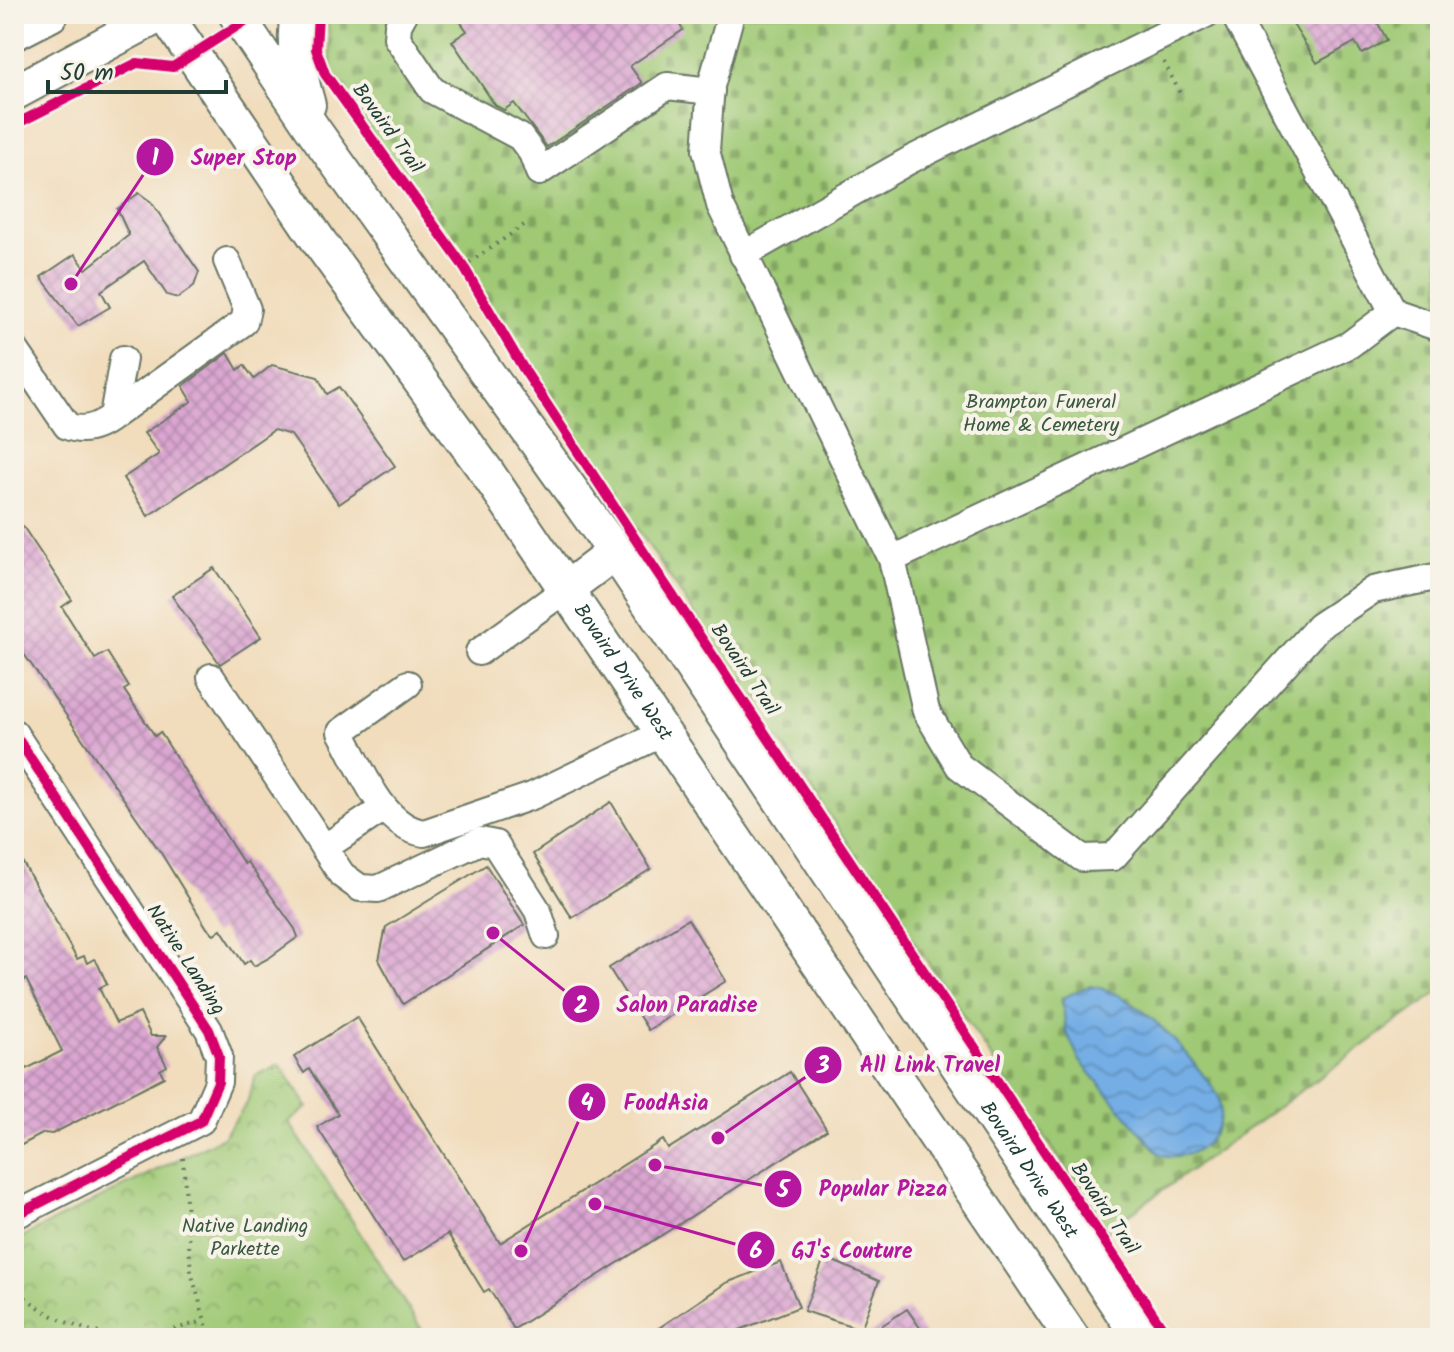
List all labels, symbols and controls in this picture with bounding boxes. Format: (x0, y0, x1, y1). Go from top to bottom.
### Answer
scale bar (48, 44, 226, 94)
text: 50 m (60, 54, 114, 93)
street label: Bovaird Trail (343, 77, 431, 181)
callout: Super Stop (135, 134, 313, 180)
text: 1 (151, 139, 159, 178)
text: Super Stop (191, 142, 297, 177)
park label: Brampton Funeral Home & Cemetery (963, 387, 1120, 442)
street label: Bovaird Drive West (564, 598, 680, 748)
street label: Bovaird Trail (701, 617, 787, 723)
street label: Native Landing (137, 898, 233, 1022)
callout: Salon Paradise (561, 981, 774, 1027)
text: 2 (574, 987, 588, 1026)
text: Salon Paradise (617, 989, 758, 1024)
callout: All Link Travel (803, 1042, 1016, 1088)
text: 3 (815, 1047, 830, 1086)
text: All Link Travel (860, 1049, 1000, 1084)
callout: FoodAsia (567, 1079, 724, 1125)
text: 4 (580, 1084, 594, 1123)
text: FoodAsia (624, 1087, 708, 1122)
street label: Bovaird Drive West (970, 1095, 1086, 1246)
street label: Bovaird Trail (1061, 1156, 1147, 1262)
callout: Popular Pizza (763, 1166, 963, 1212)
text: 5 (776, 1171, 791, 1210)
text: Popular Pizza (819, 1173, 947, 1208)
park label: Native Landing Parkette (182, 1211, 308, 1266)
callout: GJ's Couture (736, 1227, 929, 1273)
text: 6 (749, 1232, 763, 1271)
text: GJ's Couture (791, 1235, 913, 1270)

